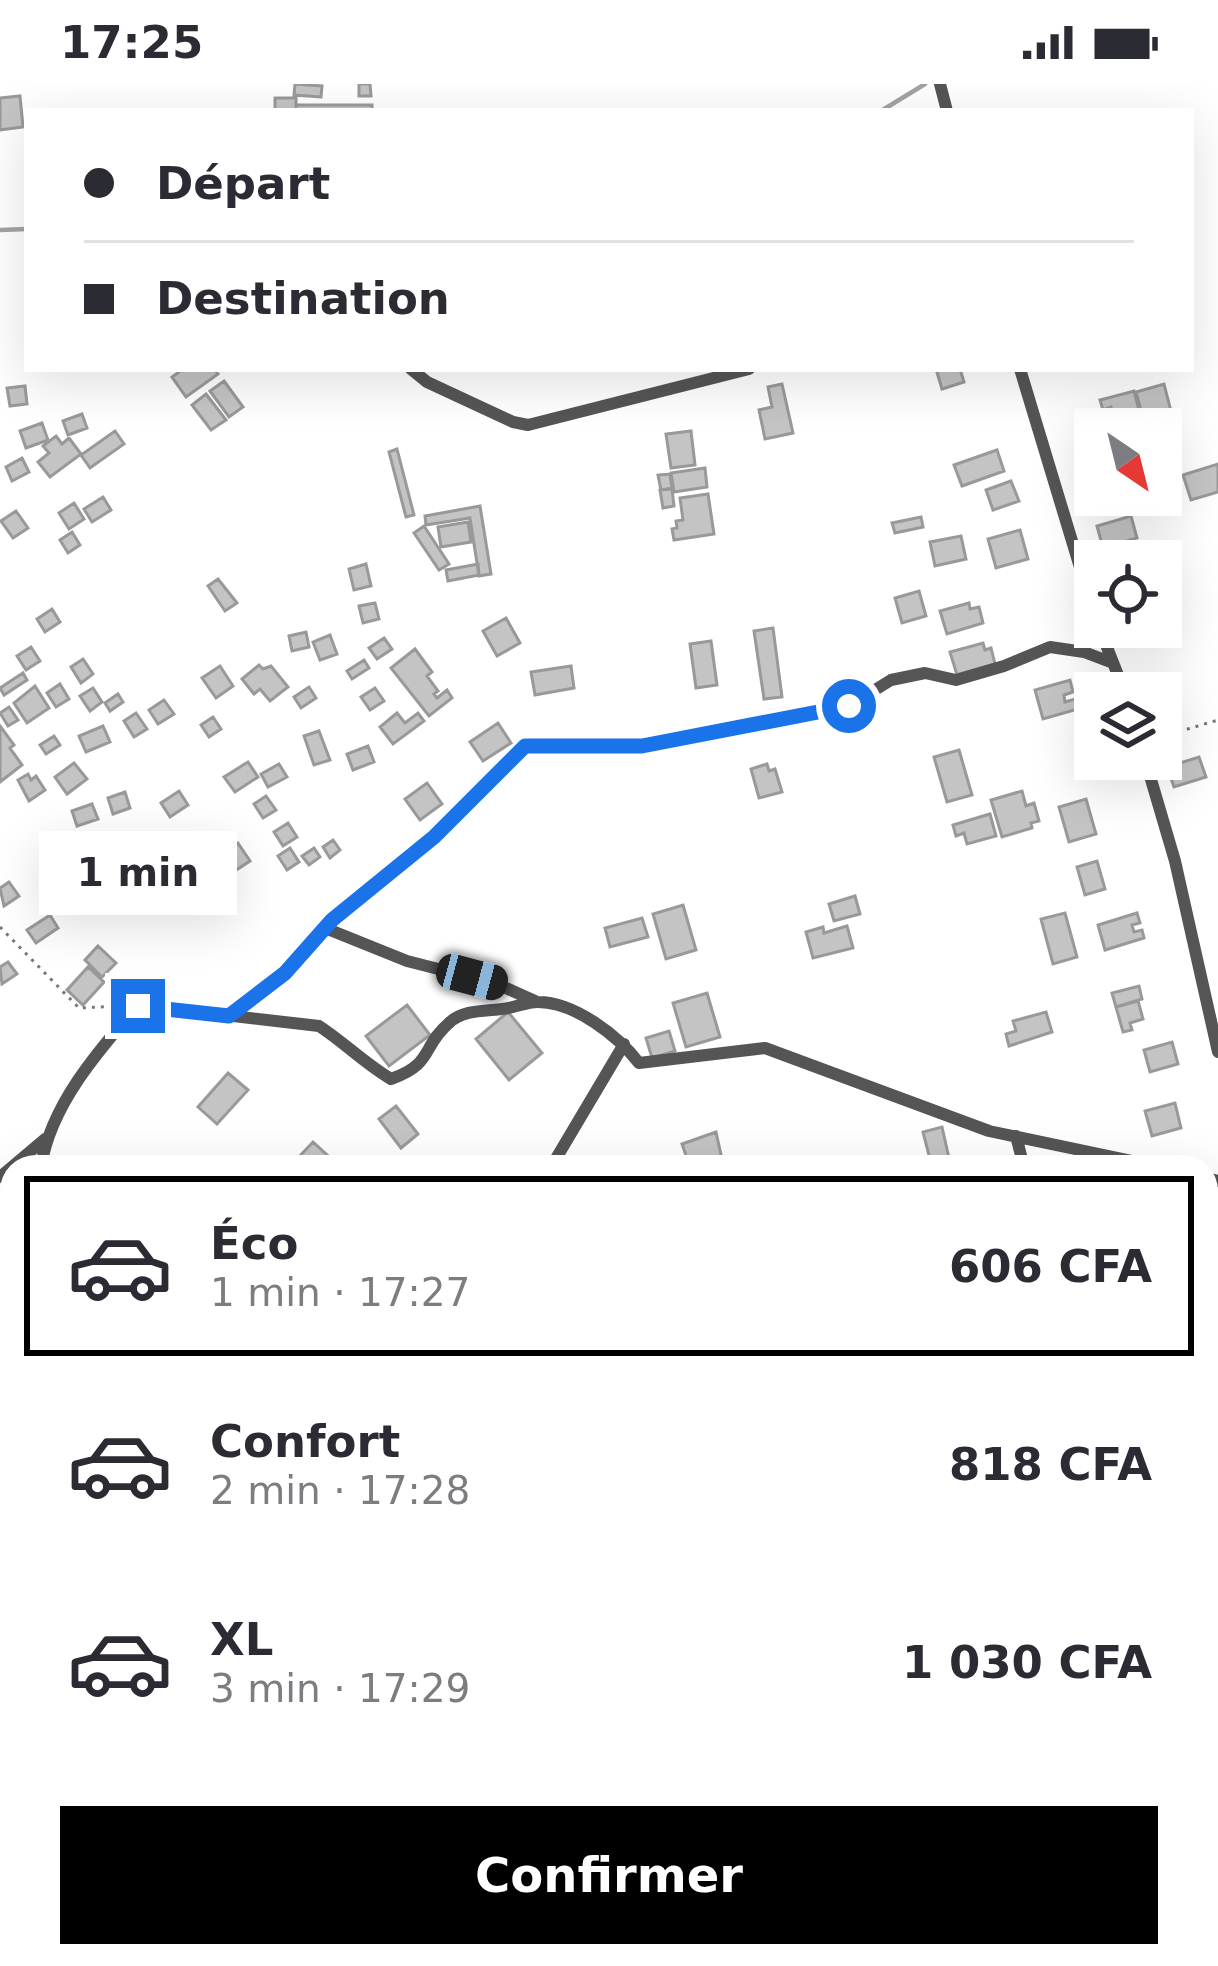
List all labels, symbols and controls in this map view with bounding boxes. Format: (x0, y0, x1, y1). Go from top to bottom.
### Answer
text: 17:25 (60, 16, 203, 69)
text: Départ (156, 157, 330, 210)
text: Destination (156, 272, 450, 325)
north arrow (1074, 408, 1182, 516)
map controls (1074, 408, 1182, 780)
button: locate (1074, 540, 1182, 648)
button: layers (1074, 672, 1182, 780)
route start (822, 679, 876, 733)
callout: 1 min (39, 832, 237, 916)
text: 1 min (77, 850, 199, 895)
car (433, 950, 511, 1004)
route end (111, 979, 165, 1033)
icon: car (66, 1212, 174, 1320)
text: Éco (210, 1217, 298, 1270)
text: 606 CFA (949, 1240, 1152, 1293)
text: 1 min · 17:27 (210, 1270, 470, 1315)
icon: car (66, 1410, 174, 1518)
text: Confort (210, 1415, 400, 1468)
text: 818 CFA (949, 1438, 1152, 1491)
text: 2 min · 17:28 (210, 1468, 470, 1513)
icon: car (66, 1608, 174, 1716)
text: XL (210, 1613, 273, 1666)
text: 1 030 CFA (902, 1636, 1152, 1689)
text: 3 min · 17:29 (210, 1666, 470, 1711)
button: Confirmer (60, 1806, 1158, 1944)

